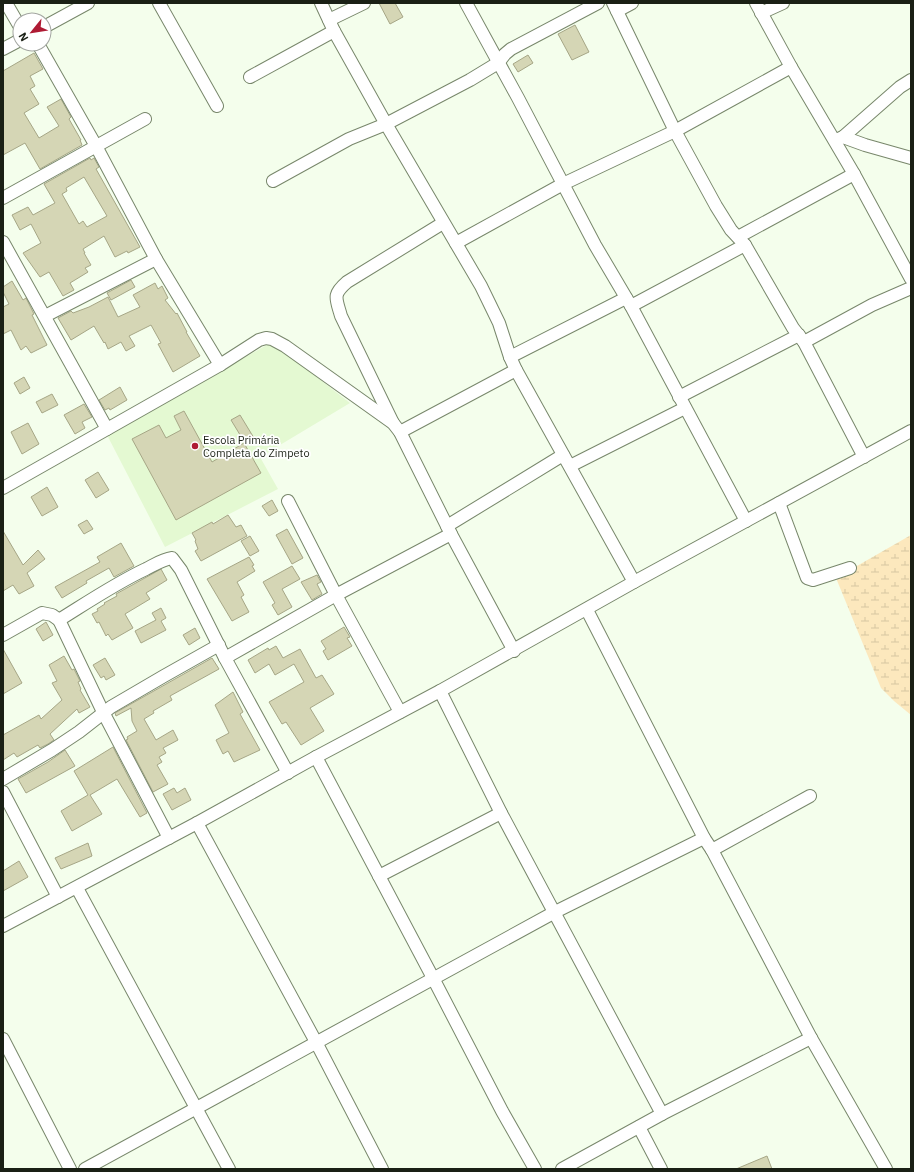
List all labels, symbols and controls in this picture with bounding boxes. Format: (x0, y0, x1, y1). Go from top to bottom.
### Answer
north arrow (12, 12, 52, 52)
text: N (15, 30, 31, 44)
place label: Escola Primária Completa do Zimpeto (203, 433, 310, 460)
marker: Escola Primária Completa do Zimpeto (190, 441, 200, 451)

